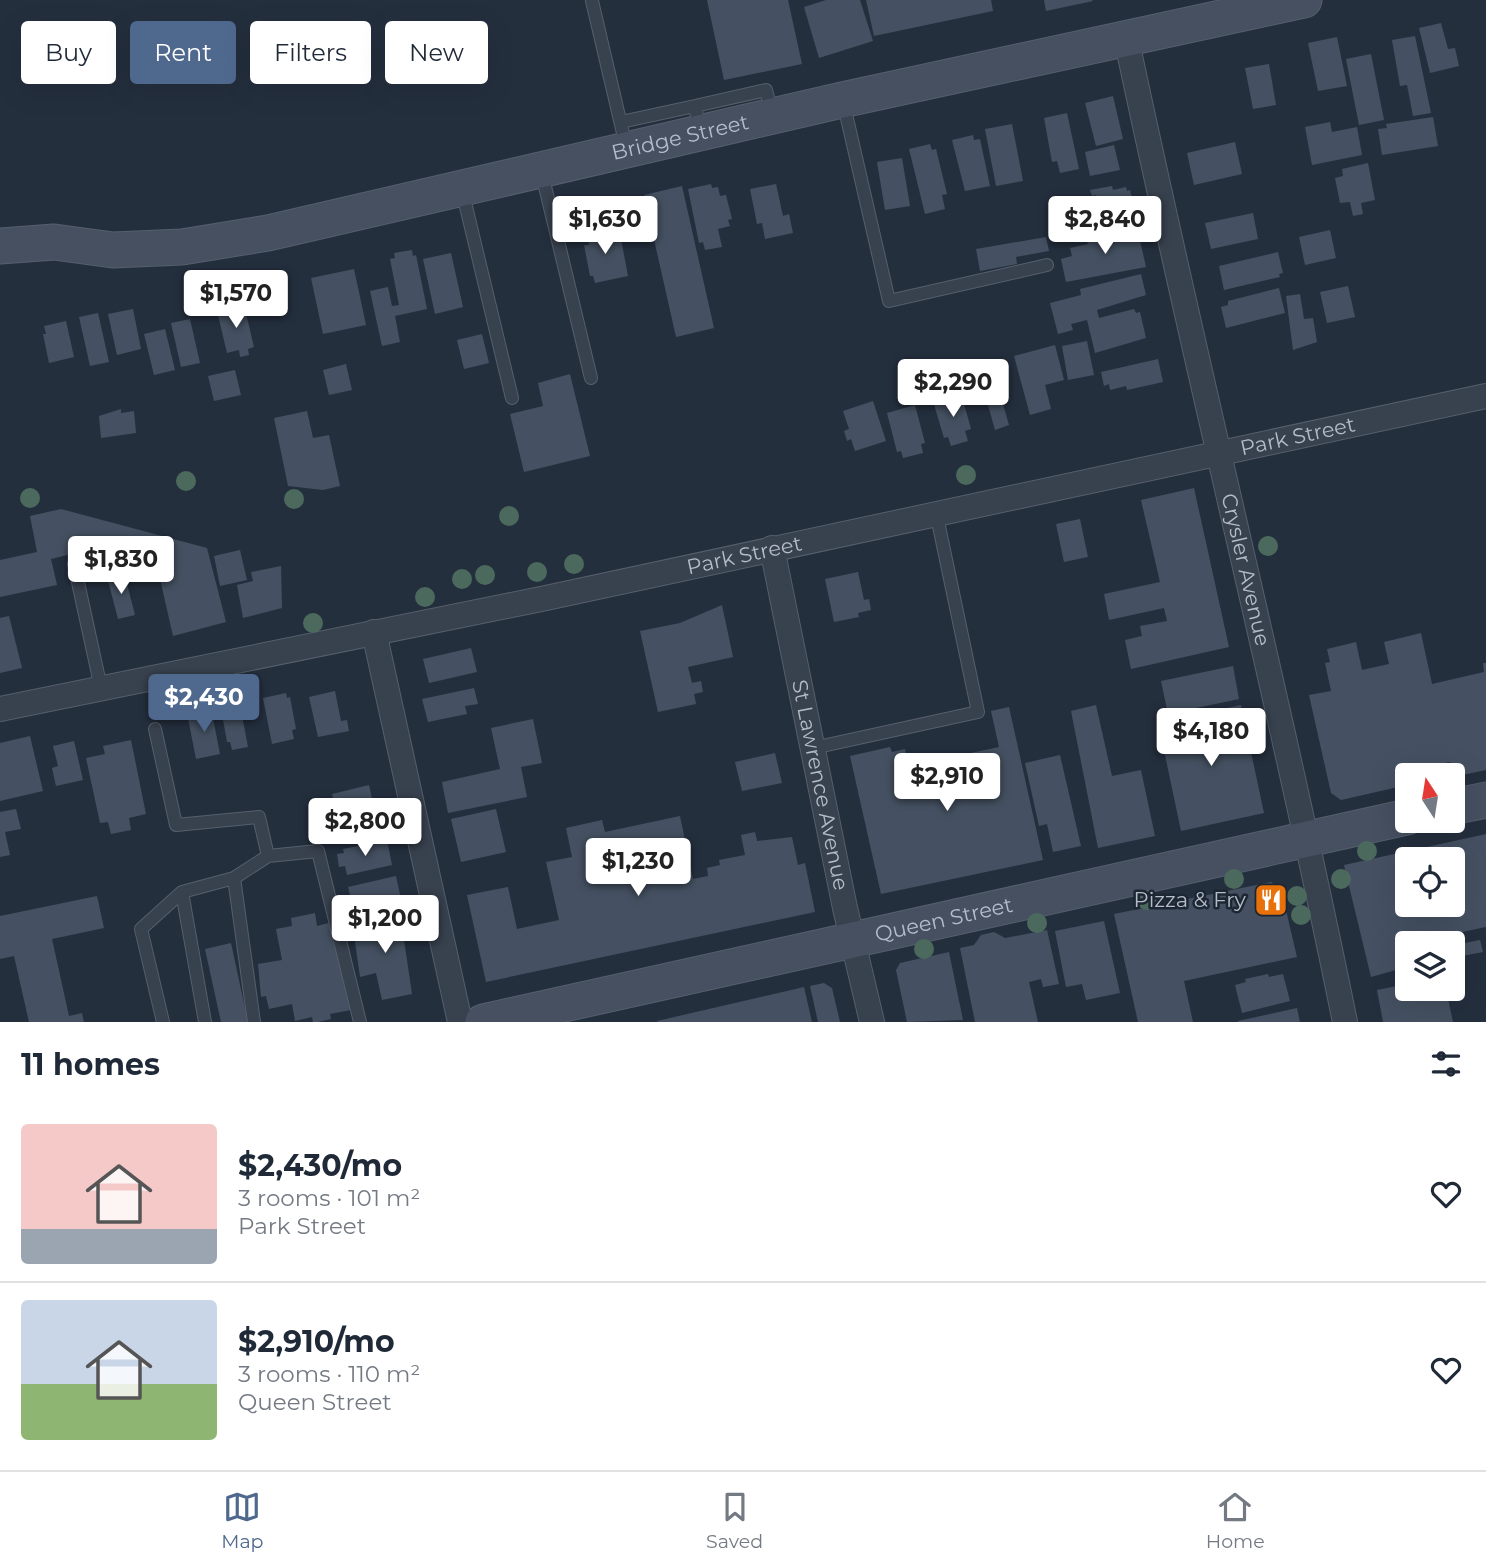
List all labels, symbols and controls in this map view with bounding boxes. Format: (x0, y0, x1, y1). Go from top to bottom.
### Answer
chip: Buy (21, 21, 116, 84)
chip: Rent (130, 21, 236, 84)
chip: Filters (250, 21, 371, 84)
chip: New (385, 21, 488, 84)
street label: Bridge Street (609, 109, 751, 165)
pin: $1,630 (548, 196, 662, 256)
pin: $2,840 (1048, 196, 1162, 256)
text: $1,630 (568, 205, 642, 233)
text: $2,840 (1064, 205, 1146, 233)
pin: $1,570 (179, 270, 293, 330)
text: $1,570 (200, 279, 272, 307)
pin: $2,290 (896, 360, 1010, 419)
text: $2,290 (914, 368, 992, 396)
street label: Park Street (1238, 411, 1357, 460)
street label: Crysler Avenue (1216, 491, 1276, 649)
street label: Park Street (684, 530, 804, 579)
pin: $1,830 (64, 536, 178, 596)
text: $1,830 (84, 545, 158, 573)
pin: $2,430 (147, 674, 261, 734)
street label: St Lawrence Avenue (787, 678, 854, 893)
text: $2,430 (164, 683, 244, 711)
pin: $4,180 (1154, 708, 1268, 768)
text: $4,180 (1173, 717, 1249, 745)
pin: $2,910 (890, 754, 1004, 813)
text: $2,910 (910, 762, 984, 790)
north arrow (1395, 763, 1465, 833)
map controls (1395, 763, 1465, 1001)
pin: $2,800 (308, 798, 422, 858)
text: $2,800 (324, 807, 406, 835)
pin: $1,230 (581, 838, 695, 898)
text: $1,230 (602, 847, 674, 875)
button: locate (1395, 847, 1465, 917)
restaurant icon: Pizza & Fry (1252, 881, 1290, 919)
place label: Pizza & Fry (1134, 887, 1247, 912)
street label: Queen Street (872, 892, 1015, 947)
pin: $1,200 (328, 895, 442, 955)
text: $1,200 (348, 904, 422, 932)
button: layers (1395, 931, 1465, 1001)
icon: filters (1427, 1045, 1465, 1083)
text: 11 homes (21, 1046, 160, 1083)
text: $2,430/mo (238, 1147, 402, 1184)
icon: home (77, 1152, 161, 1236)
icon: heart (1427, 1175, 1465, 1213)
text: 3 rooms · 101 m² (238, 1184, 420, 1212)
text: Park Street (238, 1212, 366, 1240)
text: $2,910/mo (238, 1323, 395, 1360)
icon: home (77, 1328, 161, 1412)
icon: heart (1427, 1351, 1465, 1389)
text: 3 rooms · 110 m² (238, 1360, 420, 1388)
text: Queen Street (238, 1388, 392, 1416)
tab: Map (221, 1488, 264, 1553)
tab: Saved (706, 1488, 763, 1553)
tab: Home (1206, 1488, 1265, 1553)

